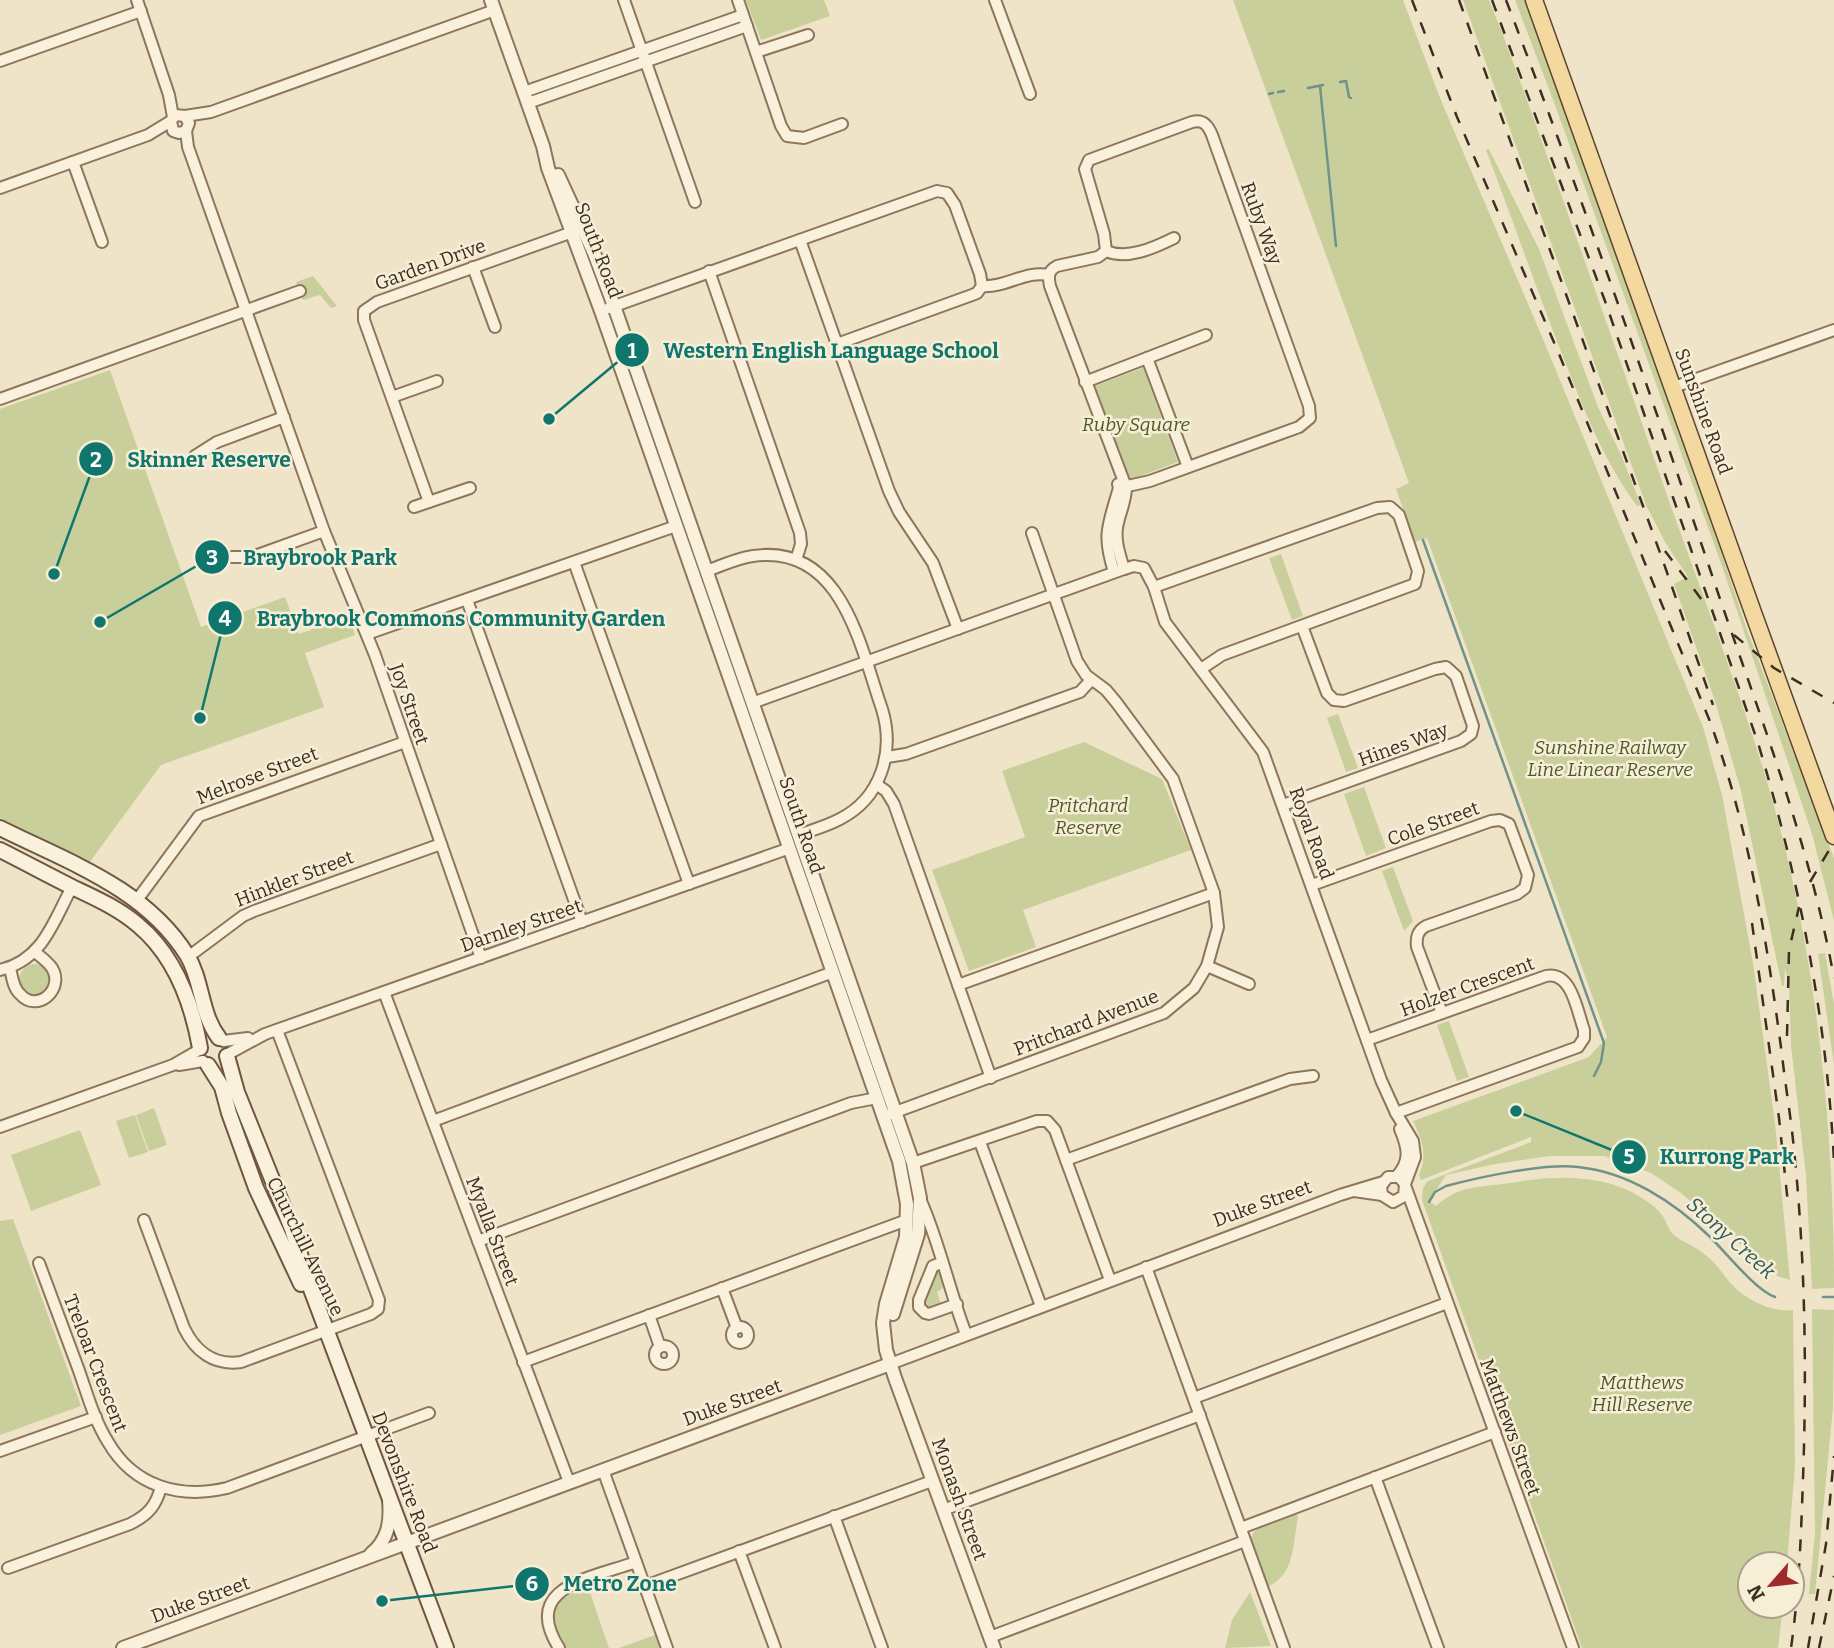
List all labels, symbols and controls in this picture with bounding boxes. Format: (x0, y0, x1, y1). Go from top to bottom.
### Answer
street label: Ruby Way (1236, 179, 1287, 268)
street label: South Road (570, 199, 627, 301)
street label: Garden Drive (372, 234, 489, 295)
callout: Western English Language School (615, 329, 1013, 371)
text: 1 (627, 338, 637, 364)
text: Western English Language School (663, 338, 999, 364)
street label: Sunshine Road (1670, 345, 1737, 477)
park label: Ruby Square (1082, 413, 1191, 436)
callout: Skinner Reserve (79, 438, 305, 480)
text: 2 (90, 447, 102, 473)
text: Skinner Reserve (127, 447, 291, 473)
callout: Braybrook Park (194, 536, 411, 578)
text: 3 (206, 545, 218, 571)
text: Braybrook Park (243, 545, 397, 571)
callout: Braybrook Commons Community Garden (208, 597, 679, 639)
text: 4 (219, 606, 232, 632)
text: Braybrook Commons Community Garden (257, 606, 666, 632)
street label: Joy Street (385, 660, 434, 748)
street label: Hines Way (1355, 717, 1452, 771)
park label: Sunshine Railway Line Linear Reserve (1527, 736, 1693, 781)
street label: Melrose Street (193, 742, 321, 809)
street label: South Road (774, 774, 829, 877)
street label: Royal Road (1284, 784, 1339, 883)
park label: Pritchard Reserve (1048, 794, 1128, 839)
street label: Cole Street (1384, 796, 1482, 851)
street label: Hinkler Street (232, 845, 357, 912)
street label: Darnley Street (457, 894, 585, 957)
street label: Holzer Crescent (1397, 952, 1537, 1021)
street label: Pritchard Avenue (1011, 984, 1162, 1061)
callout: Kurrong Park (1611, 1136, 1809, 1178)
text: 5 (1623, 1144, 1635, 1170)
text: Kurrong Park (1660, 1144, 1795, 1170)
street label: Churchill Avenue (262, 1173, 349, 1319)
street label: Myalla Street (461, 1173, 524, 1289)
street label: Duke Street (1210, 1175, 1315, 1232)
water label: Stony Creek (1681, 1191, 1781, 1285)
street label: Treloar Crescent (59, 1291, 132, 1435)
street label: Matthews Street (1475, 1356, 1546, 1499)
park label: Matthews Hill Reserve (1592, 1371, 1693, 1416)
street label: Duke Street (680, 1374, 785, 1431)
street label: Devonshire Road (367, 1408, 442, 1556)
street label: Monash Street (927, 1435, 992, 1563)
north arrow (1736, 1550, 1806, 1620)
callout: Metro Zone (514, 1563, 691, 1605)
street label: Duke Street (148, 1571, 253, 1628)
text: 6 (526, 1571, 538, 1597)
text: Metro Zone (563, 1571, 677, 1597)
text: N (1743, 1581, 1770, 1605)

